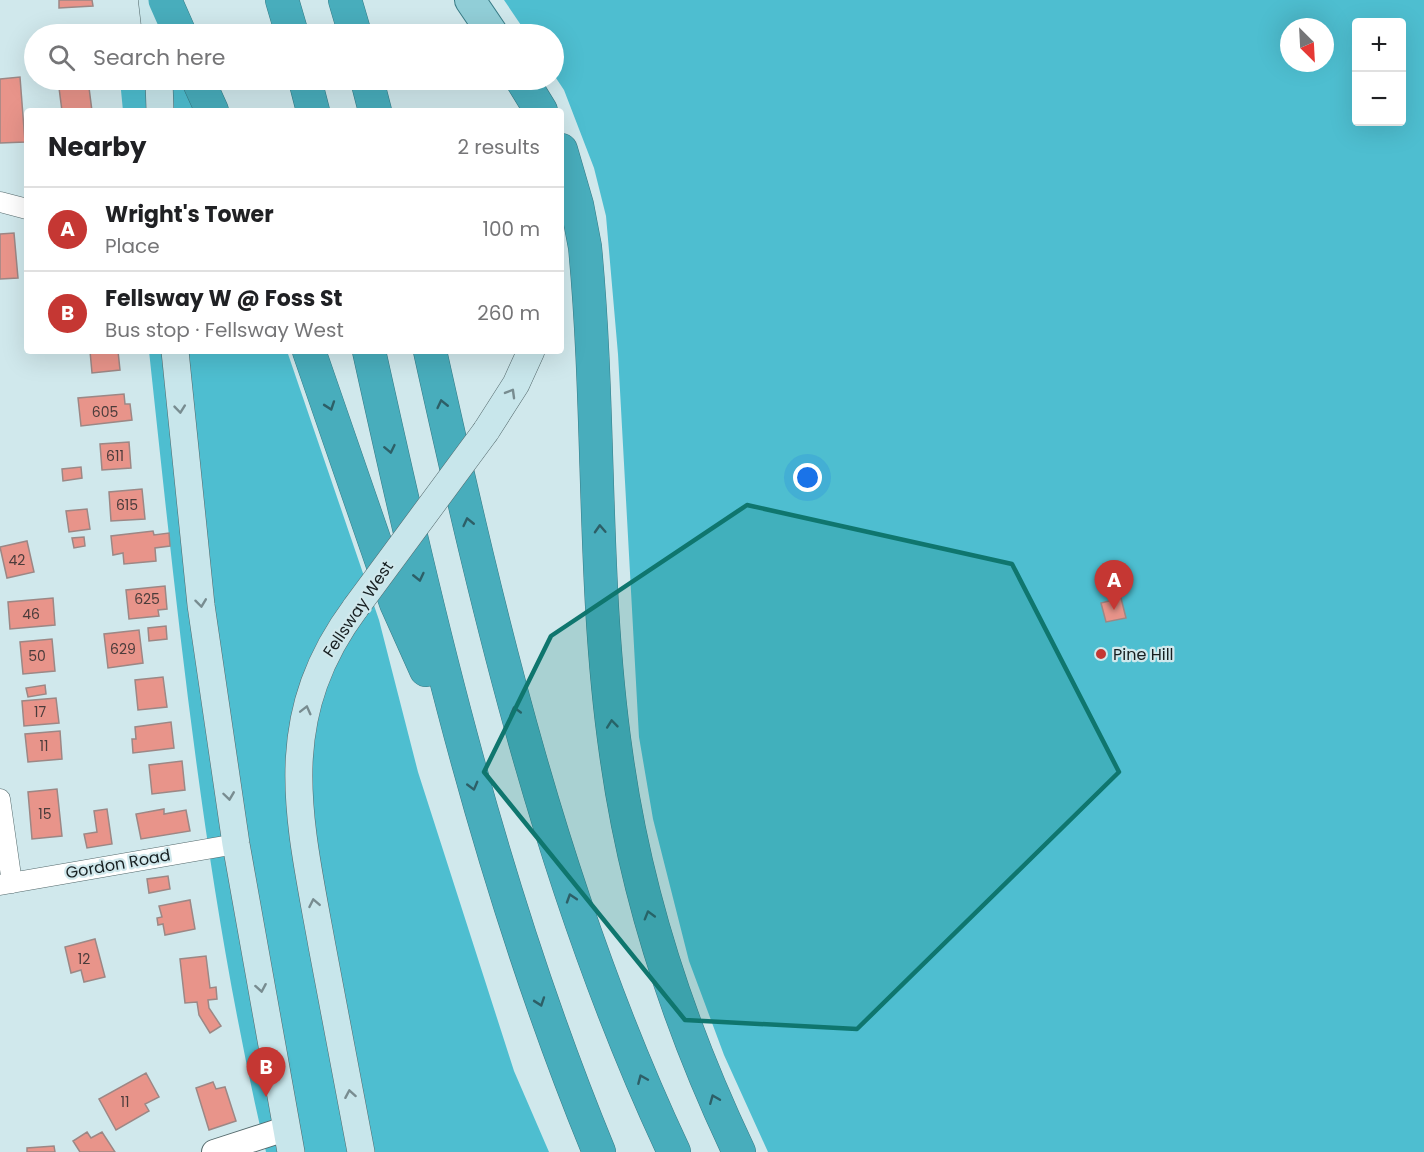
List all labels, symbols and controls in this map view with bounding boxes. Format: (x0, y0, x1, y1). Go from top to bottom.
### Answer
north arrow (1280, 18, 1334, 72)
map controls (1352, 18, 1406, 126)
button: + (1352, 18, 1406, 72)
search box (24, 24, 564, 90)
icon: search (45, 41, 78, 74)
text: Search here (93, 42, 226, 73)
button: − (1352, 72, 1406, 126)
text: Nearby (48, 129, 146, 165)
text: 2 results (457, 133, 540, 161)
text: Wright's Tower (105, 199, 274, 230)
text: A (60, 215, 75, 243)
text: 100 m (483, 215, 540, 243)
text: Place (105, 232, 160, 260)
text: Fellsway W @ Foss St (105, 283, 342, 314)
text: B (61, 299, 74, 327)
text: 260 m (477, 299, 540, 327)
text: Bus stop · Fellsway West (105, 316, 344, 344)
one-way arrow (504, 388, 515, 399)
one-way arrow (436, 399, 449, 409)
one-way arrow (322, 400, 335, 411)
house number: 605 (92, 402, 118, 422)
one-way arrow (173, 405, 186, 414)
one-way arrow (383, 444, 396, 454)
house number: 611 (106, 446, 124, 466)
your location (793, 463, 822, 492)
house number: 615 (116, 495, 138, 515)
one-way arrow (463, 517, 476, 527)
one-way arrow (593, 525, 606, 534)
house number: 42 (9, 550, 25, 570)
street label: Fellsway West (317, 556, 399, 662)
pin: A (1094, 560, 1134, 610)
one-way arrow (411, 571, 424, 581)
house number: 625 (134, 589, 160, 609)
one-way arrow (194, 599, 206, 608)
house number: 46 (22, 604, 40, 624)
house number: 629 (110, 639, 136, 659)
place label: Pine Hill (1113, 643, 1174, 666)
house number: 50 (28, 646, 46, 666)
marker: Pine Hill (1094, 647, 1108, 661)
house number: 17 (34, 702, 46, 722)
one-way arrow (298, 705, 311, 715)
one-way arrow (510, 706, 522, 717)
one-way arrow (606, 719, 619, 728)
house number: 11 (40, 736, 48, 756)
one-way arrow (466, 780, 478, 791)
one-way arrow (222, 792, 234, 801)
house number: 15 (38, 804, 52, 824)
street label: Gordon Road (64, 843, 172, 885)
one-way arrow (566, 893, 579, 904)
one-way arrow (308, 898, 321, 908)
one-way arrow (644, 910, 656, 921)
house number: 12 (78, 949, 90, 969)
one-way arrow (254, 983, 267, 993)
one-way arrow (533, 996, 546, 1007)
pin: B (246, 1048, 286, 1097)
one-way arrow (637, 1075, 649, 1086)
one-way arrow (344, 1090, 357, 1100)
house number: 11 (121, 1092, 129, 1112)
one-way arrow (709, 1094, 721, 1105)

